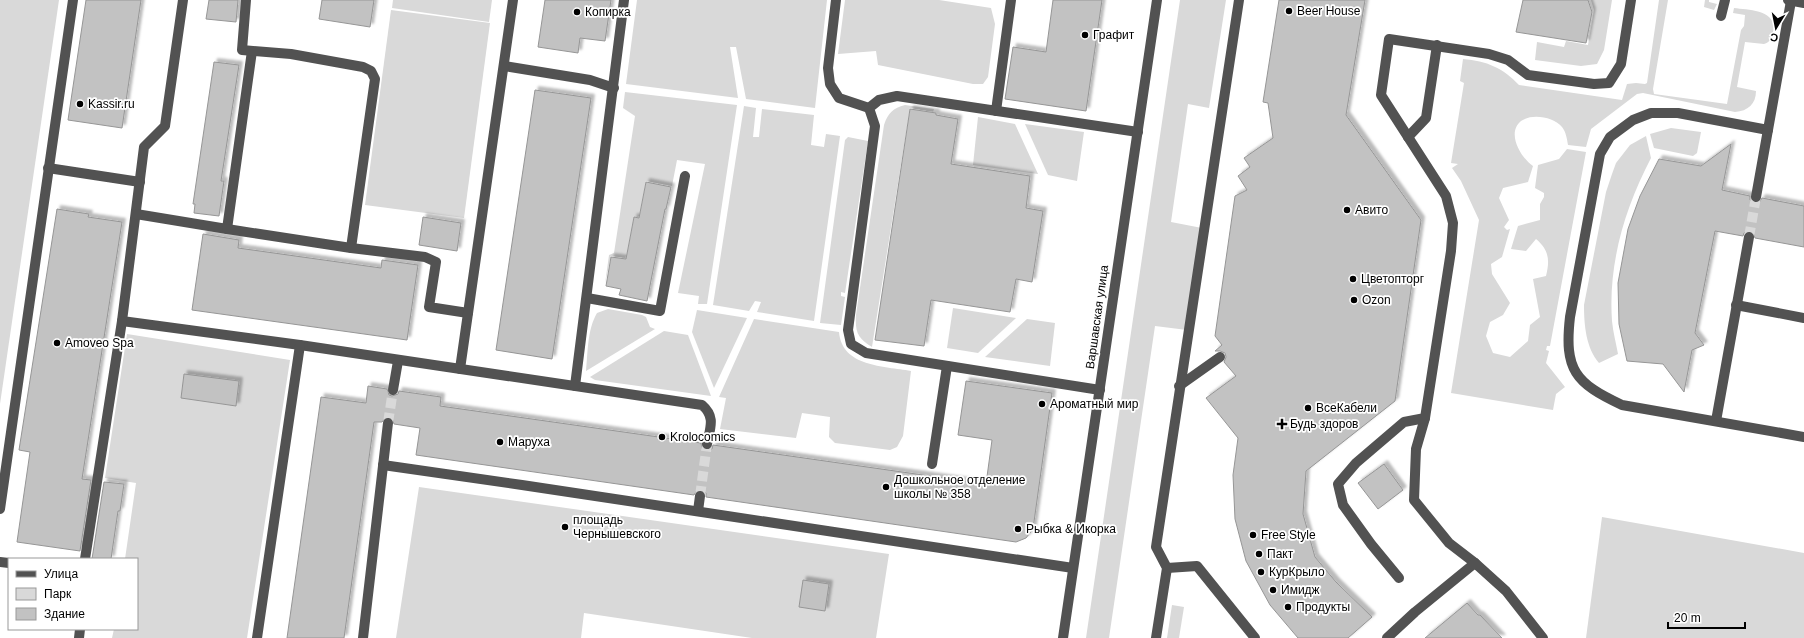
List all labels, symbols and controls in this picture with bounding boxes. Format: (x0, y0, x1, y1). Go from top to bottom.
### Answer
place label: Beer House (1297, 4, 1361, 18)
place label: Копирка (585, 5, 631, 19)
marker: Beer House (1284, 6, 1294, 16)
marker: Копирка (572, 7, 582, 17)
north arrow (1756, 8, 1796, 48)
place label: Графит (1093, 28, 1135, 42)
marker: Графит (1080, 30, 1090, 40)
text: С (1769, 31, 1779, 44)
place label: Kassir.ru (88, 97, 135, 111)
marker: Kassir.ru (75, 99, 85, 109)
place label: Авито (1355, 203, 1388, 217)
marker: Авито (1342, 205, 1352, 215)
street label: Варшавская улица (1083, 264, 1111, 370)
place label: Цветопторг (1361, 272, 1425, 286)
marker: Цветопторг (1348, 274, 1358, 284)
place label: Ozon (1362, 293, 1391, 307)
marker: Ozon (1349, 295, 1359, 305)
place label: Amoveo Spa (65, 336, 134, 350)
marker: Amoveo Spa (52, 338, 62, 348)
place label: Ароматный мир (1050, 397, 1139, 411)
marker: Ароматный мир (1037, 399, 1047, 409)
place label: ВсеКабели (1316, 401, 1377, 415)
marker: ВсеКабели (1303, 403, 1313, 413)
place label: Будь здоров (1290, 417, 1358, 431)
marker: Будь здоров (1277, 419, 1287, 429)
place label: Krolocomics (670, 430, 735, 444)
marker: Krolocomics (657, 432, 667, 442)
place label: Маруха (508, 435, 550, 449)
marker: Маруха (495, 437, 505, 447)
place label: Дошкольное отделение школы № 358 (894, 473, 1026, 501)
marker: Дошкольное отделение школы № 358 (881, 482, 891, 492)
place label: площадь Чернышевского (573, 513, 661, 541)
marker: площадь Чернышевского (560, 522, 570, 532)
place label: Рыбка & Икорка (1026, 522, 1116, 536)
marker: Рыбка & Икорка (1013, 524, 1023, 534)
place label: Free Style (1261, 528, 1316, 542)
marker: Free Style (1248, 530, 1258, 540)
place label: Пакт (1267, 547, 1294, 561)
marker: Пакт (1254, 549, 1264, 559)
legend (8, 558, 138, 630)
place label: КурКрыло (1269, 565, 1325, 579)
text: Улица (44, 567, 78, 581)
marker: КурКрыло (1256, 567, 1266, 577)
place label: Имидж (1281, 583, 1320, 597)
marker: Имидж (1268, 585, 1278, 595)
text: Парк (44, 587, 72, 601)
place label: Продукты (1296, 600, 1350, 614)
marker: Продукты (1283, 602, 1293, 612)
scale bar (1668, 604, 1745, 630)
text: Здание (44, 607, 85, 621)
text: 20 m (1674, 611, 1701, 625)

